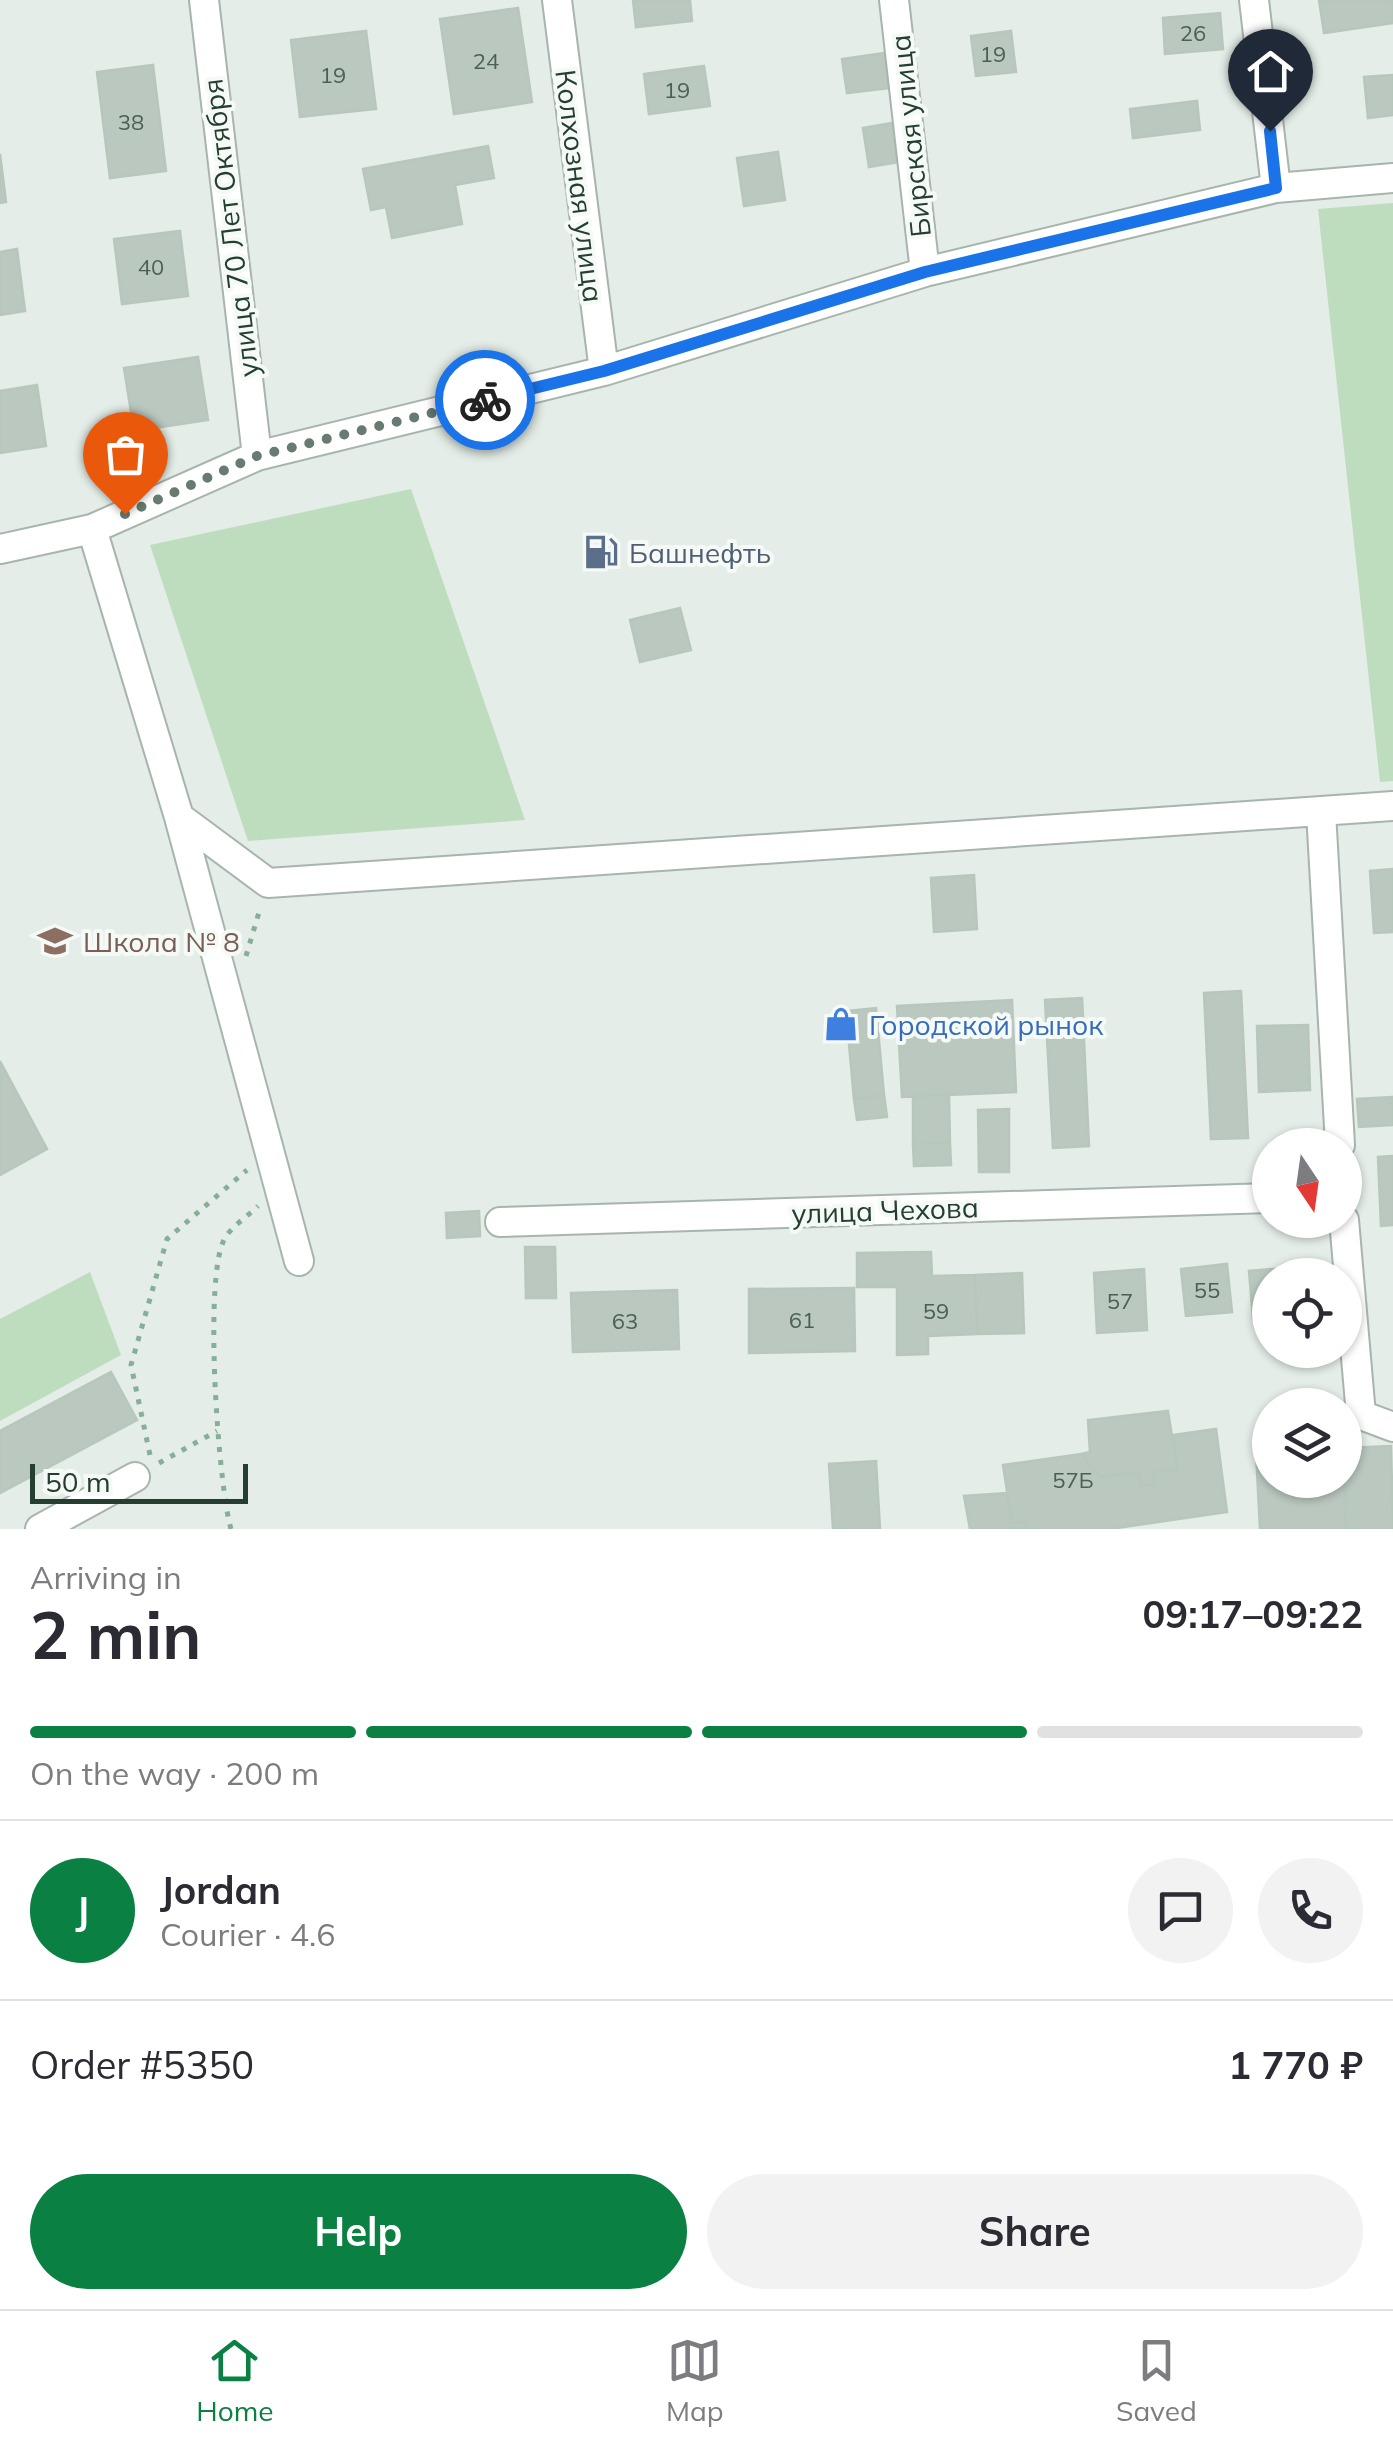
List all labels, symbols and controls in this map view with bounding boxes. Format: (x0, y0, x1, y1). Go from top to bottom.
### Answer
house number: 26 (1180, 19, 1206, 47)
pin (1228, 29, 1313, 132)
street label: Бирская улица (882, 33, 938, 239)
house number: 19 (980, 40, 1006, 68)
icon: home (1243, 44, 1298, 99)
house number: 24 (473, 47, 499, 75)
house number: 19 (320, 61, 346, 89)
street label: Колхозная улица (548, 68, 612, 304)
house number: 19 (664, 76, 690, 104)
street label: улица 70 Лет Октября (194, 77, 266, 379)
house number: 38 (118, 108, 144, 136)
house number: 40 (138, 253, 164, 281)
courier (435, 350, 535, 450)
icon: bike (458, 373, 513, 428)
pin (83, 412, 168, 515)
icon: bag (98, 427, 153, 482)
fuel station icon: Башнефть (582, 533, 620, 571)
place label: Башнефть (629, 535, 771, 570)
school or university icon: Школа № 8 (36, 922, 74, 960)
place label: Школа № 8 (83, 924, 240, 959)
shop icon: Городской рынок (822, 1005, 860, 1043)
place label: Городской рынок (869, 1007, 1104, 1042)
north arrow (1252, 1128, 1362, 1238)
map controls (1252, 1128, 1362, 1498)
street label: улица Чехова (791, 1189, 979, 1231)
button: locate (1252, 1258, 1362, 1368)
house number: 55 (1194, 1276, 1220, 1304)
house number: 57 (1107, 1287, 1133, 1315)
house number: 59 (923, 1297, 949, 1325)
house number: 61 (789, 1306, 815, 1334)
house number: 63 (612, 1307, 638, 1335)
button: layers (1252, 1388, 1362, 1498)
scale bar (30, 1459, 248, 1504)
text: 50 m (45, 1464, 111, 1499)
house number: 57Б (1052, 1466, 1094, 1494)
text: Arriving in (30, 1557, 182, 1597)
text: 09:17–09:22 (1143, 1590, 1363, 1638)
text: 2 min (30, 1594, 201, 1675)
text: On the way · 200 m (30, 1753, 319, 1793)
button: chat (1128, 1858, 1233, 1963)
button: phone (1258, 1858, 1363, 1963)
text: Jordan (160, 1866, 281, 1914)
text: J (76, 1886, 89, 1934)
text: Courier · 4.6 (160, 1914, 336, 1954)
text: Order #5350 (30, 2041, 254, 2089)
text: 1 770 ₽ (1228, 2041, 1363, 2089)
button: Help (30, 2174, 687, 2289)
button: Share (707, 2174, 1363, 2289)
tab: Home (196, 2333, 273, 2428)
tab: Map (666, 2333, 724, 2428)
tab: Saved (1116, 2333, 1197, 2428)

